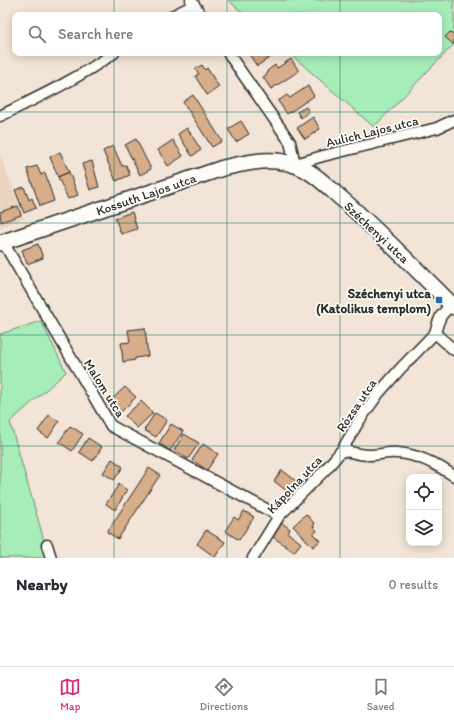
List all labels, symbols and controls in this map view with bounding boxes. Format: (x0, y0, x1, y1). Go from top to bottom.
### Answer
search box (12, 12, 442, 56)
icon: search (26, 23, 48, 45)
text: Search here (58, 25, 133, 43)
street label: Aulich Lajos utca (324, 113, 420, 150)
street label: Kossuth Lajos utca (94, 170, 198, 219)
street label: Széchenyi utca (341, 198, 412, 266)
place label: Széchenyi utca (Katolikus templom) (316, 286, 431, 317)
marker: Széchenyi utca (Katolikus templom) (434, 295, 444, 305)
street label: Malom utca (81, 356, 128, 420)
street label: Rózsa utca (333, 376, 380, 435)
street label: Kápolna utca (264, 452, 325, 516)
map controls (406, 474, 442, 546)
button: locate (406, 474, 442, 510)
button: layers (406, 510, 442, 546)
text: Nearby (16, 574, 68, 594)
text: 0 results (388, 577, 438, 592)
tab: Map (59, 676, 81, 713)
tab: Directions (200, 676, 248, 713)
tab: Saved (367, 676, 395, 713)

